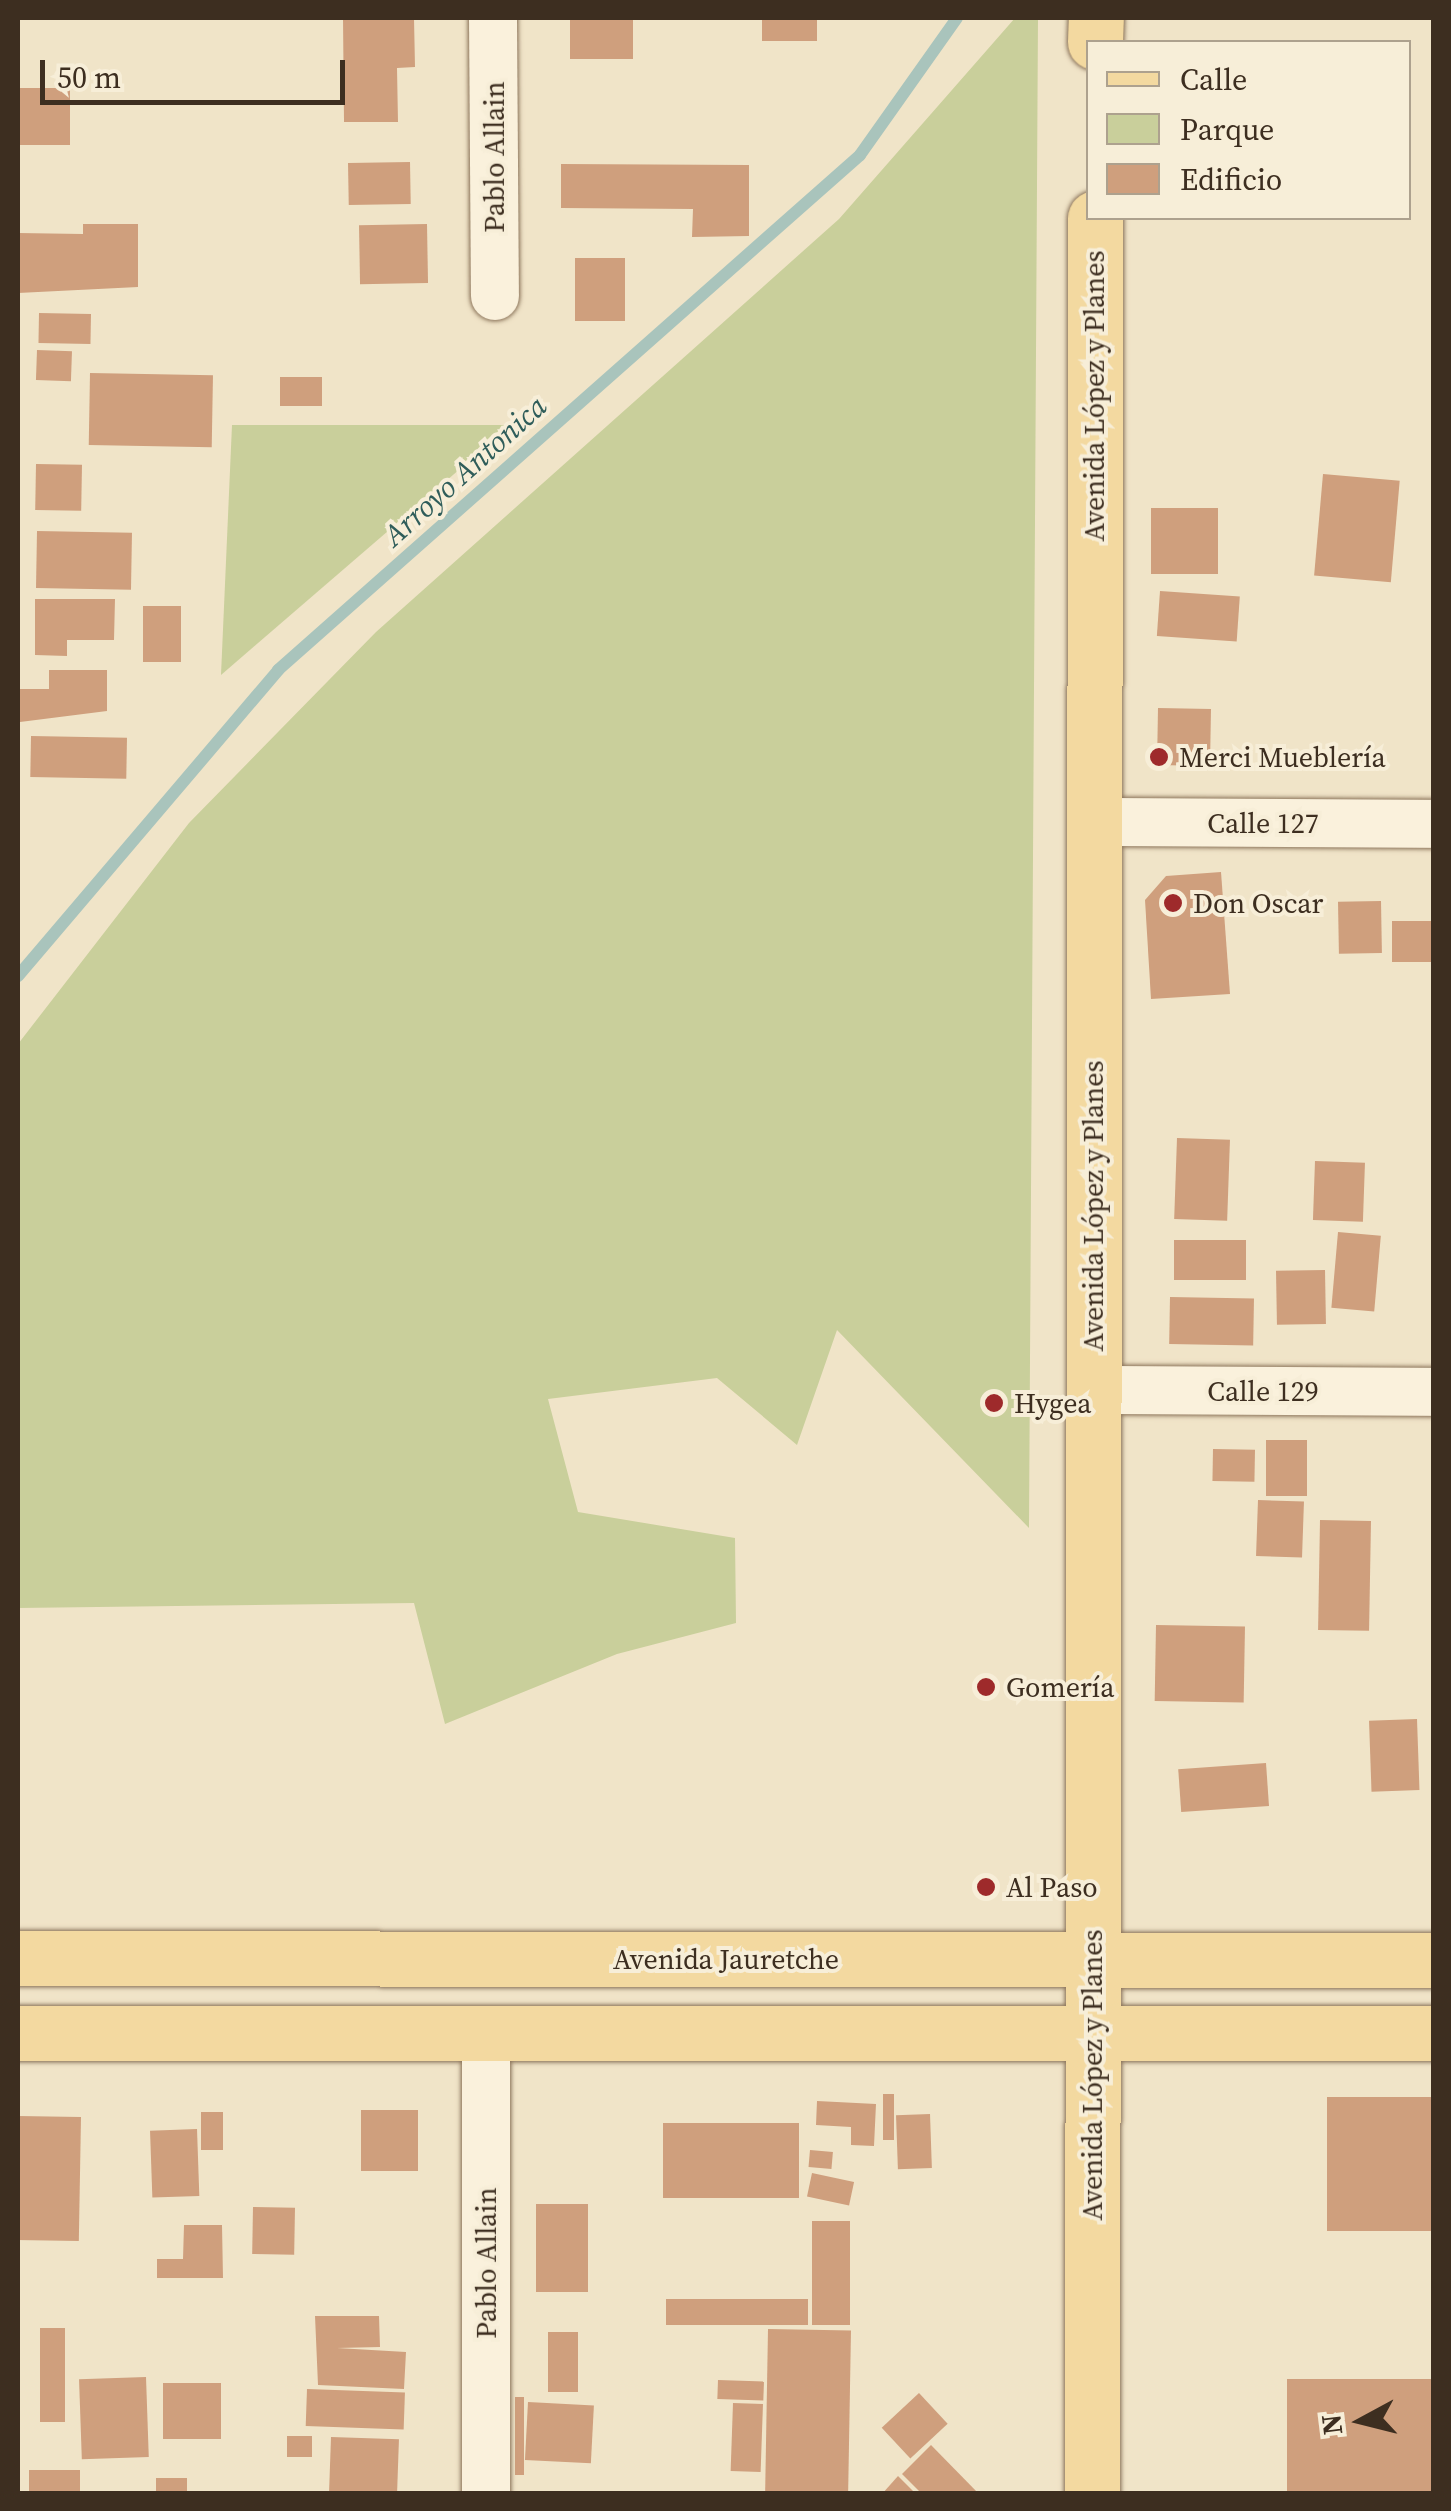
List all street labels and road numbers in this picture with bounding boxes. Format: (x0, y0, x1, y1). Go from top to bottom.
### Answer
street label: Pablo Allain (477, 81, 511, 233)
street label: Avenida López y Planes (1077, 250, 1111, 542)
street label: Calle 127 (1207, 806, 1319, 840)
street label: Avenida López y Planes (1076, 1060, 1110, 1352)
street label: Calle 129 (1207, 1374, 1319, 1408)
street label: Avenida López y Planes (1075, 1929, 1109, 2221)
street label: Avenida Jauretche (613, 1942, 839, 1976)
street label: Pablo Allain (469, 2187, 503, 2339)

